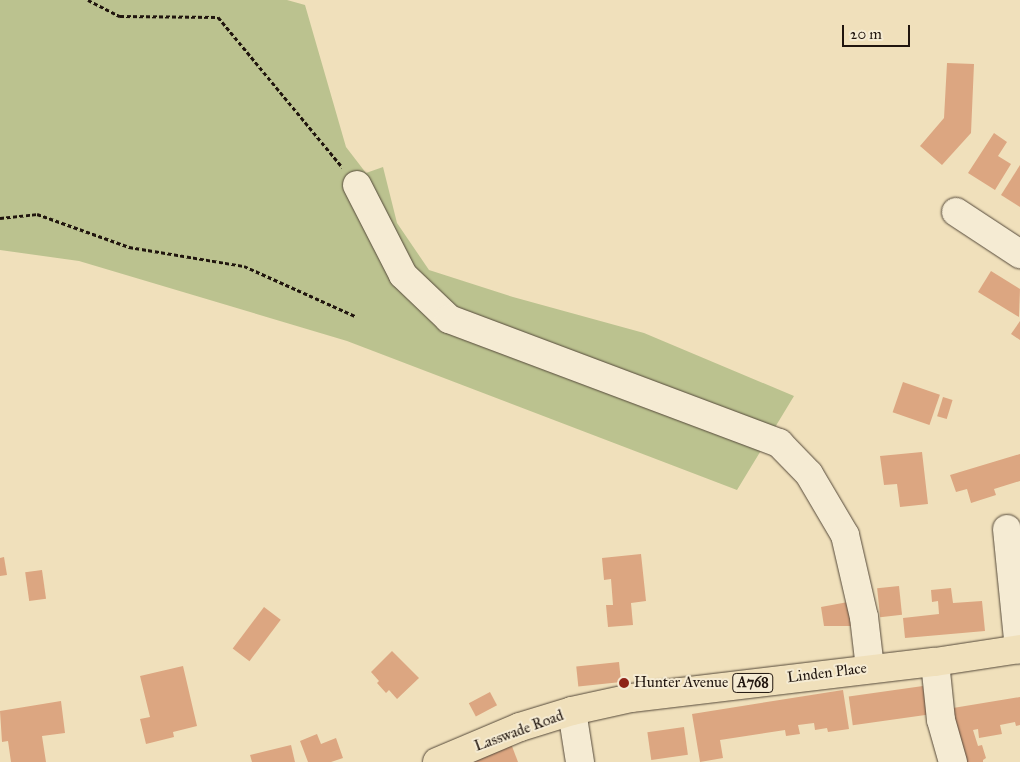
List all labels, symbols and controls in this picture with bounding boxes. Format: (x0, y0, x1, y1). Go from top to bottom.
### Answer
scale bar (845, 15, 912, 47)
text: 20 m (850, 25, 882, 43)
street label: Linden Place (786, 659, 868, 687)
road number: A768 (732, 671, 774, 694)
place label: Hunter Avenue (634, 674, 728, 692)
marker: Hunter Avenue (618, 677, 630, 689)
street label: Lasswade Road (472, 707, 566, 755)

